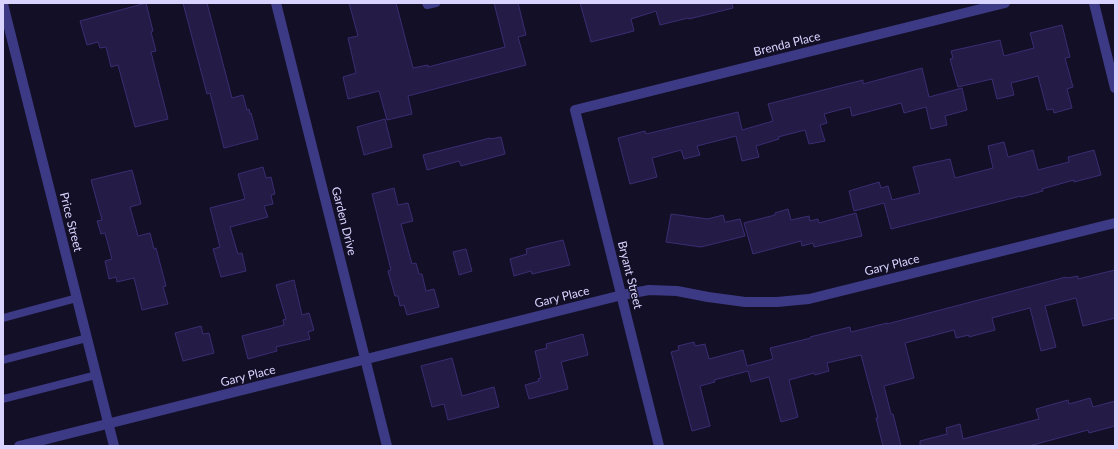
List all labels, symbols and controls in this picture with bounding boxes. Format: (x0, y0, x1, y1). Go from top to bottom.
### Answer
street label: Brenda Place (752, 28, 822, 59)
street label: Garden Drive (329, 185, 360, 257)
street label: Price Street (57, 190, 86, 254)
street label: Bryant Street (615, 239, 646, 311)
street label: Gary Place (863, 250, 921, 279)
street label: Gary Place (533, 282, 591, 311)
street label: Gary Place (219, 361, 277, 390)

